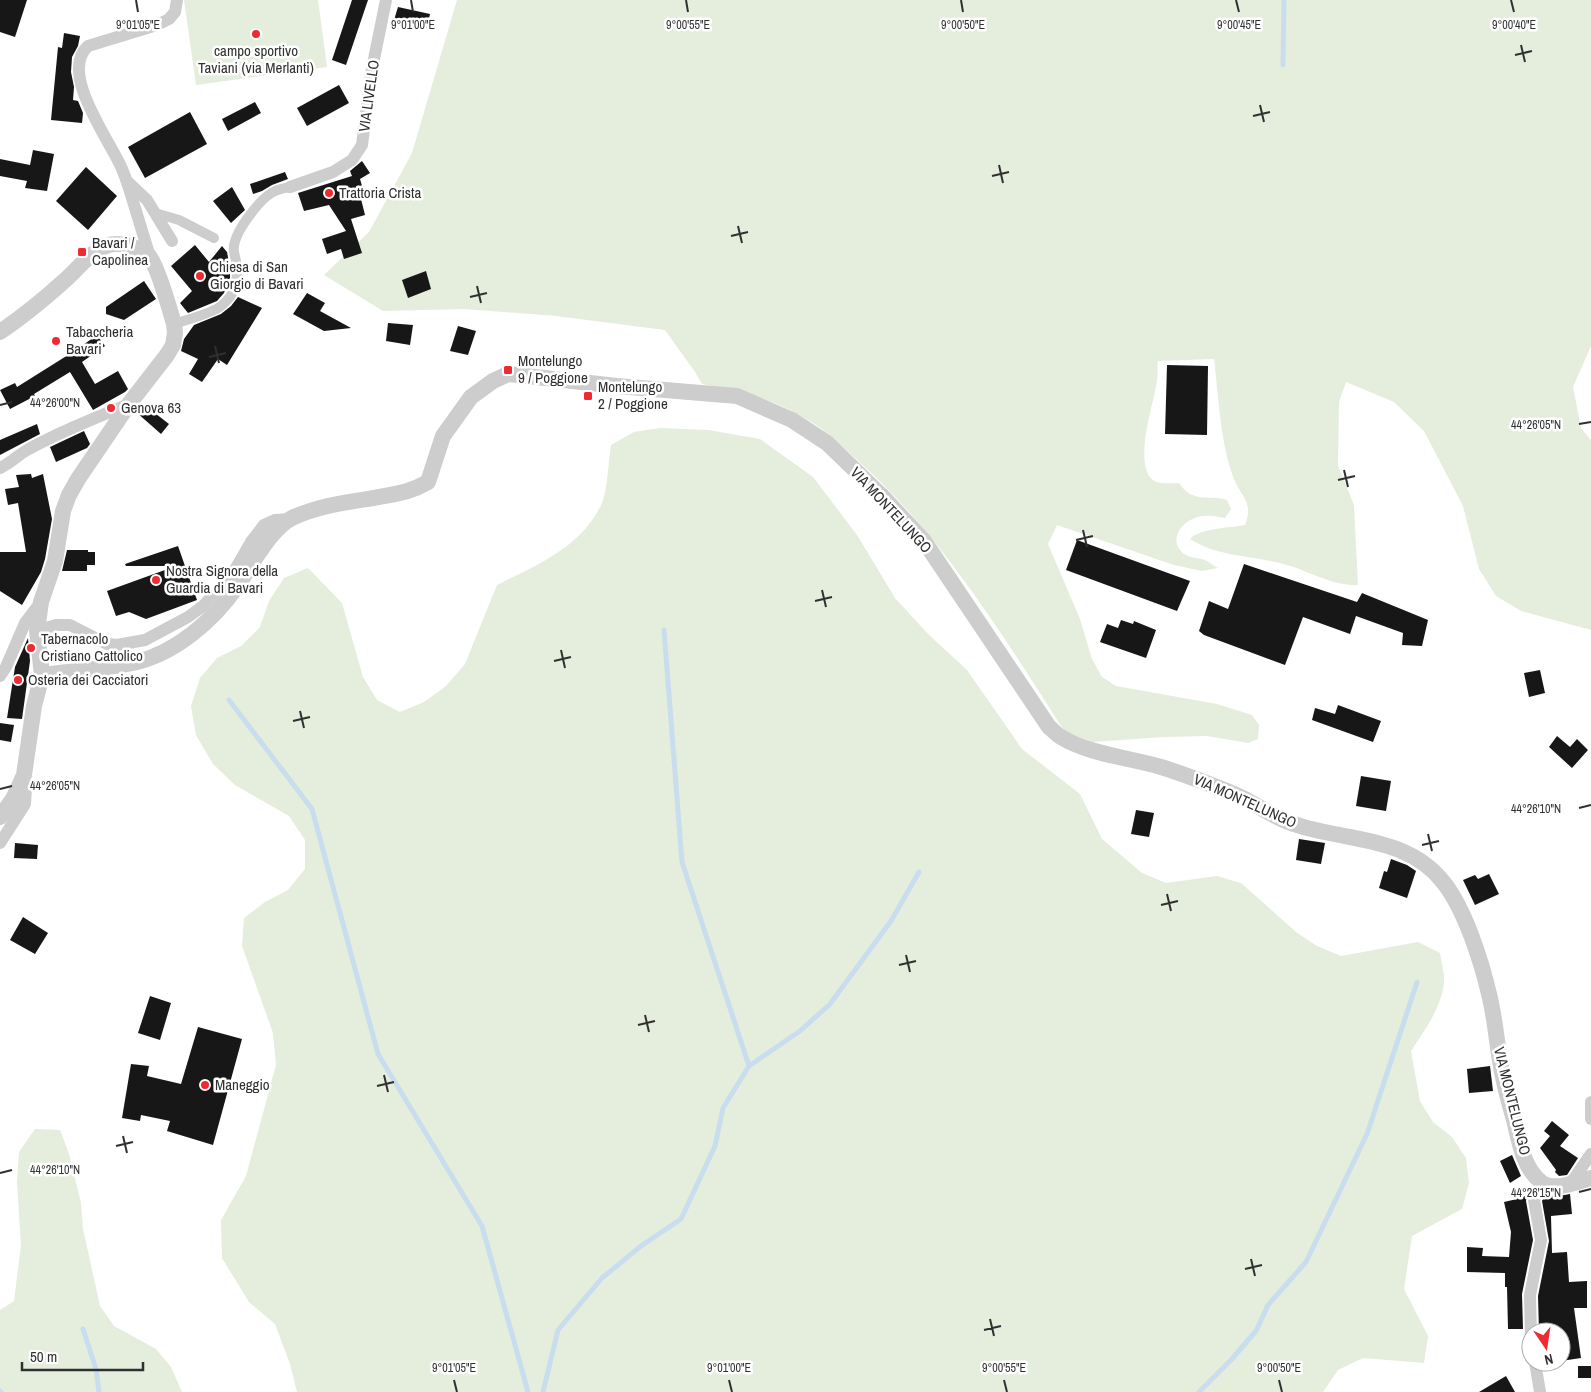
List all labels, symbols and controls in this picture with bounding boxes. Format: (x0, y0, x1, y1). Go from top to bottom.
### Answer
text: 9°01'05"E (116, 17, 160, 33)
text: 9°01'00"E (391, 17, 435, 33)
text: 9°00'55"E (666, 17, 710, 33)
text: 9°00'50"E (941, 17, 985, 33)
text: 9°00'45"E (1217, 17, 1261, 33)
text: 9°00'40"E (1492, 17, 1536, 33)
marker: campo sportivo Taviani (via Merlanti) (250, 28, 262, 40)
place label: campo sportivo Taviani (via Merlanti) (198, 40, 314, 78)
street label: VIA LIVELLO (353, 59, 384, 133)
place label: Trattoria Crista (339, 182, 421, 203)
marker: Trattoria Crista (323, 187, 335, 199)
place label: Bavari / Capolinea (92, 232, 148, 270)
marker: Bavari / Capolinea (76, 246, 88, 258)
place label: Chiesa di San Giorgio di Bavari (210, 256, 304, 294)
marker: Chiesa di San Giorgio di Bavari (194, 270, 206, 282)
place label: Tabaccheria Bavari (66, 321, 133, 359)
marker: Tabaccheria Bavari (50, 335, 62, 347)
place label: Montelungo 9 / Poggione (518, 350, 588, 388)
marker: Montelungo 9 / Poggione (502, 364, 514, 376)
place label: Montelungo 2 / Poggione (598, 376, 668, 414)
marker: Montelungo 2 / Poggione (582, 390, 594, 402)
text: 44°26'00"N (30, 395, 80, 411)
place label: Genova 63 (121, 397, 181, 418)
marker: Genova 63 (105, 402, 117, 414)
text: 44°26'05"N (1511, 417, 1561, 433)
street label: VIA MONTELUNGO (846, 462, 937, 557)
place label: Nostra Signora della Guardia di Bavari (166, 560, 278, 598)
marker: Nostra Signora della Guardia di Bavari (150, 574, 162, 586)
place label: Tabernacolo Cristiano Cattolico (41, 628, 143, 666)
marker: Tabernacolo Cristiano Cattolico (25, 642, 37, 654)
place label: Osteria dei Cacciatori (28, 669, 148, 690)
marker: Osteria dei Cacciatori (12, 674, 24, 686)
street label: VIA MONTELUNGO (1190, 768, 1300, 833)
text: 44°26'05"N (30, 778, 80, 794)
text: 44°26'10"N (1511, 801, 1561, 817)
street label: VIA MONTELUNGO (1489, 1045, 1536, 1157)
place label: Maneggio (215, 1074, 270, 1095)
marker: Maneggio (199, 1079, 211, 1091)
text: 44°26'10"N (30, 1162, 80, 1178)
text: 44°26'15"N (1511, 1185, 1561, 1201)
north arrow (1521, 1322, 1571, 1372)
scale bar (22, 1340, 144, 1372)
text: 50 m (30, 1346, 57, 1367)
text: N (1543, 1350, 1555, 1369)
text: 9°01'05"E (432, 1360, 476, 1376)
text: 9°01'00"E (707, 1360, 751, 1376)
text: 9°00'55"E (982, 1360, 1026, 1376)
text: 9°00'50"E (1257, 1360, 1301, 1376)

